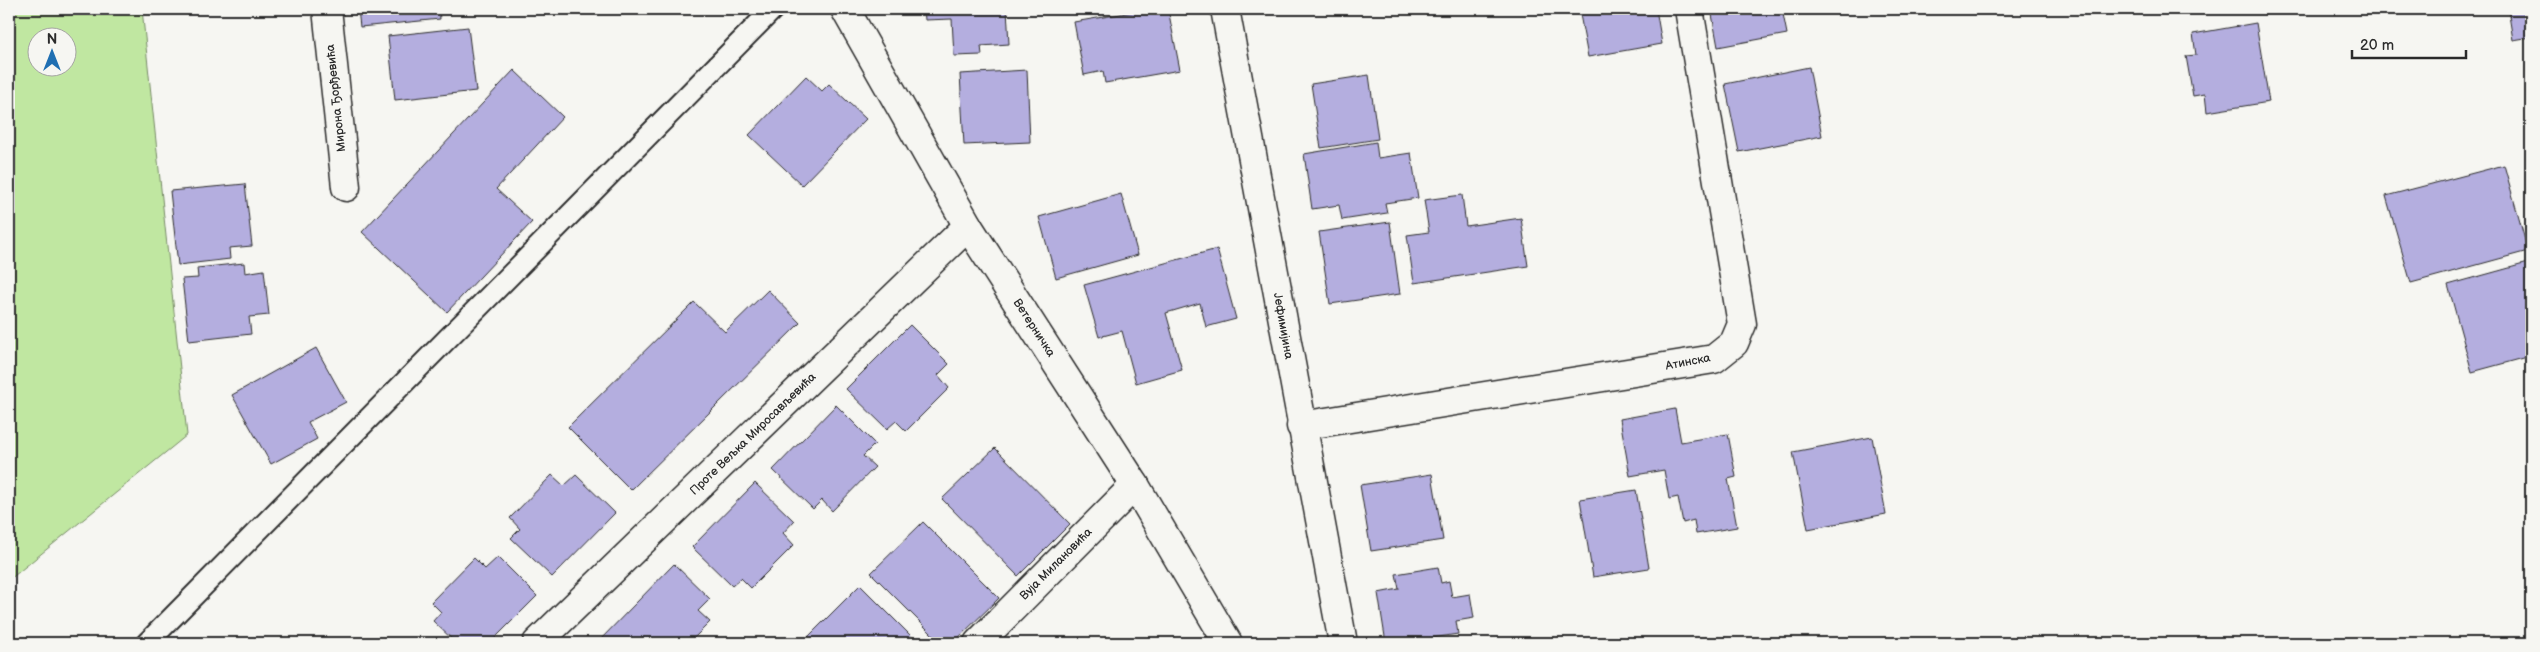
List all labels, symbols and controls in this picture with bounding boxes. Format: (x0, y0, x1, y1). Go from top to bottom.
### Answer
north arrow (28, 28, 78, 78)
scale bar (2352, 28, 2466, 60)
text: N (47, 31, 57, 48)
text: 20 m (2360, 36, 2394, 55)
street label: Мирона Ђорђевића (323, 43, 349, 153)
street label: Јефимијина (1270, 292, 1296, 360)
street label: Ветерничка (1010, 296, 1058, 360)
street label: Атинска (1663, 350, 1712, 374)
street label: Проте Вељка Миросављевића (687, 370, 819, 498)
street label: Вуја Милановића (1017, 525, 1095, 603)

